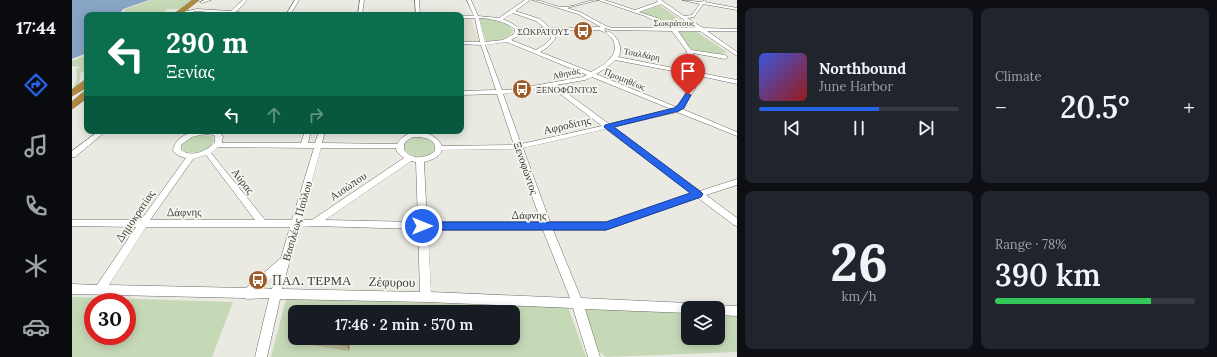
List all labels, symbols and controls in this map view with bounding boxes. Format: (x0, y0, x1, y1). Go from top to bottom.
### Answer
text: 17:44 (16, 16, 56, 39)
street label: Σωκράτους (653, 17, 695, 28)
bus stop icon: ΣΩΚΡΑΤΟΥΣ (572, 20, 594, 42)
text: 290 m (166, 25, 248, 61)
place label: ΣΩΚΡΑΤΟΥΣ (517, 26, 569, 37)
icon: left (100, 28, 152, 80)
street label: Τσαλδάρη (623, 45, 661, 63)
pin (671, 54, 705, 95)
text: Northbound (819, 59, 906, 78)
text: Ξενίας (166, 60, 215, 83)
icon: arrive (677, 60, 699, 82)
street label: Αθηνάς (551, 64, 581, 81)
street label: Προμηθέως (602, 66, 648, 93)
text: Climate (995, 68, 1042, 85)
icon: directions (22, 71, 50, 99)
bus stop icon: ΞΕΝΟΦΩΝΤΟΣ (511, 78, 533, 100)
text: June Harbor (819, 78, 893, 95)
place label: ΞΕΝΟΦΩΝΤΟΣ (536, 84, 597, 95)
text: 20.5° (1060, 88, 1130, 126)
text: − (995, 93, 1007, 121)
text: + (1183, 93, 1195, 121)
icon: left (221, 104, 243, 126)
icon: ahead (263, 104, 285, 126)
icon: right (305, 104, 327, 126)
street label: Αφροδίτης (542, 113, 593, 137)
icon: previous (781, 117, 803, 139)
icon: pause (848, 117, 870, 139)
icon: next (915, 117, 937, 139)
icon: music (22, 132, 50, 160)
street label: Ξενοφώντος (510, 140, 542, 197)
street label: Αύρας (229, 165, 258, 197)
street label: Αισώπου (327, 168, 370, 203)
street label: Βασιλέως Παύλου (279, 179, 315, 262)
street label: Δημοκρατίας (112, 187, 158, 245)
icon: phone (22, 192, 50, 220)
street label: Δάφνης (166, 205, 202, 219)
position arrow (401, 205, 443, 247)
street label: Δάφνης (512, 208, 547, 222)
text: 26 (830, 229, 888, 295)
text: Range · 78% (995, 236, 1067, 253)
icon: climate (22, 252, 50, 280)
text: 390 km (995, 256, 1100, 294)
bus stop icon: ΠΑΛ. ΤΕΡΜΑ (247, 269, 269, 291)
place label: ΠΑΛ. ΤΕΡΜΑ (272, 272, 352, 289)
street label: Ζέφυρου (368, 273, 416, 291)
text: km/h (841, 288, 877, 305)
speed limit sign: 30 (84, 293, 136, 345)
map controls (681, 301, 725, 345)
button: layers (681, 301, 725, 345)
icon: car (22, 313, 50, 341)
text: 17:46 · 2 min · 570 m (335, 315, 473, 334)

